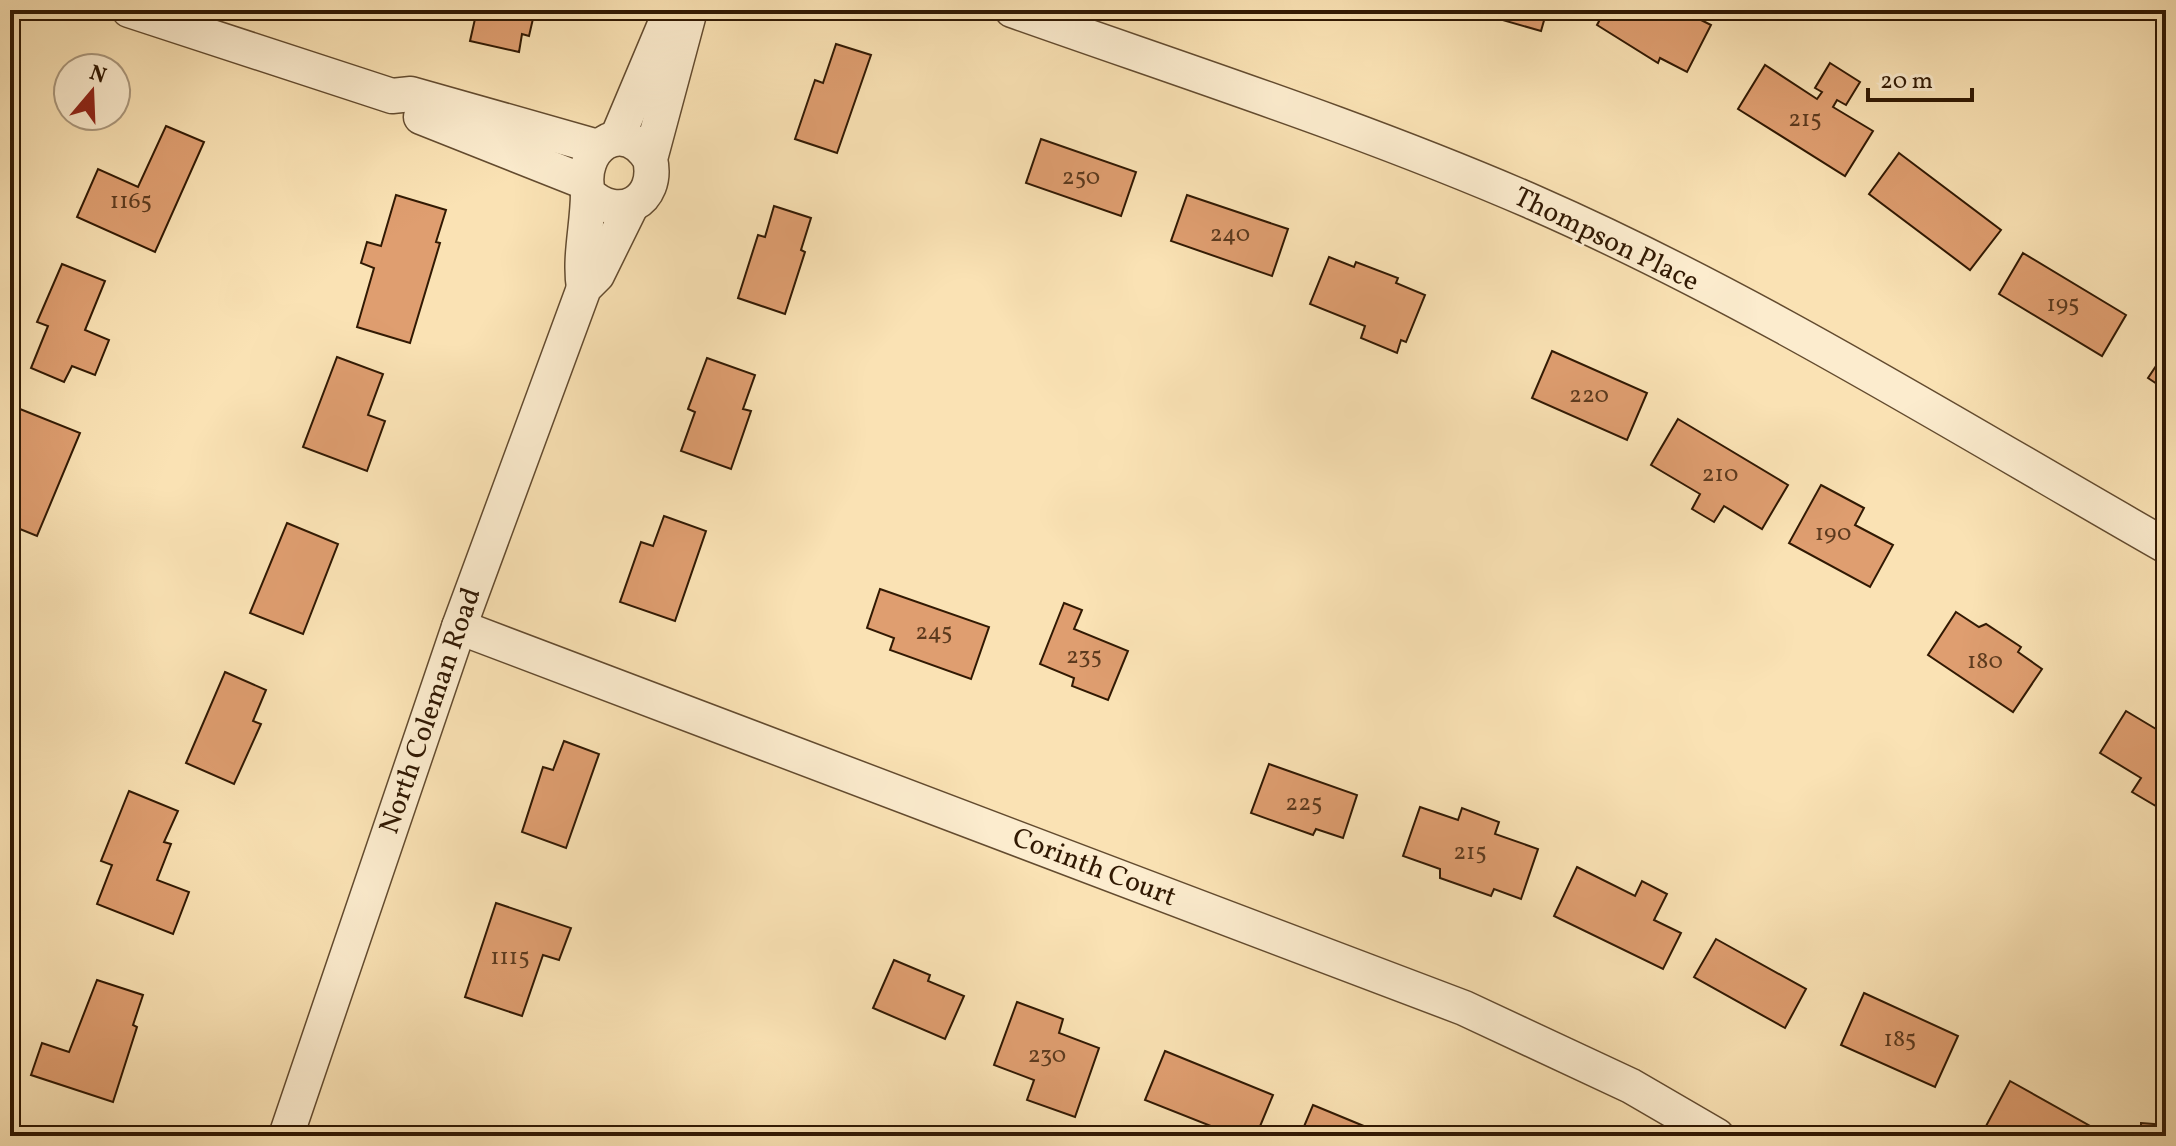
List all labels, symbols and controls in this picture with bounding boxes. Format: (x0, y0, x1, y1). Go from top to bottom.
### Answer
north arrow (52, 52, 132, 132)
scale bar (1868, 52, 1972, 102)
text: N (85, 58, 110, 93)
text: 20 m (1880, 65, 1933, 99)
house number: 215 (1788, 103, 1822, 137)
house number: 250 (1062, 161, 1100, 195)
street label: Thompson Place (1507, 178, 1705, 302)
house number: 1165 (110, 185, 152, 219)
house number: 240 (1210, 218, 1250, 252)
house number: 195 (2046, 288, 2080, 322)
house number: 220 (1569, 379, 1609, 413)
house number: 210 (1702, 458, 1738, 492)
house number: 190 (1815, 517, 1851, 551)
street label: North Coleman Road (371, 583, 491, 839)
house number: 245 (915, 616, 953, 650)
house number: 235 (1066, 640, 1102, 674)
house number: 180 (1967, 645, 2003, 679)
house number: 225 (1285, 787, 1323, 821)
street label: Corinth Court (1006, 819, 1182, 917)
house number: 215 (1453, 836, 1487, 870)
house number: 1115 (490, 941, 530, 975)
house number: 185 (1884, 1023, 1916, 1057)
house number: 230 (1028, 1039, 1066, 1073)

